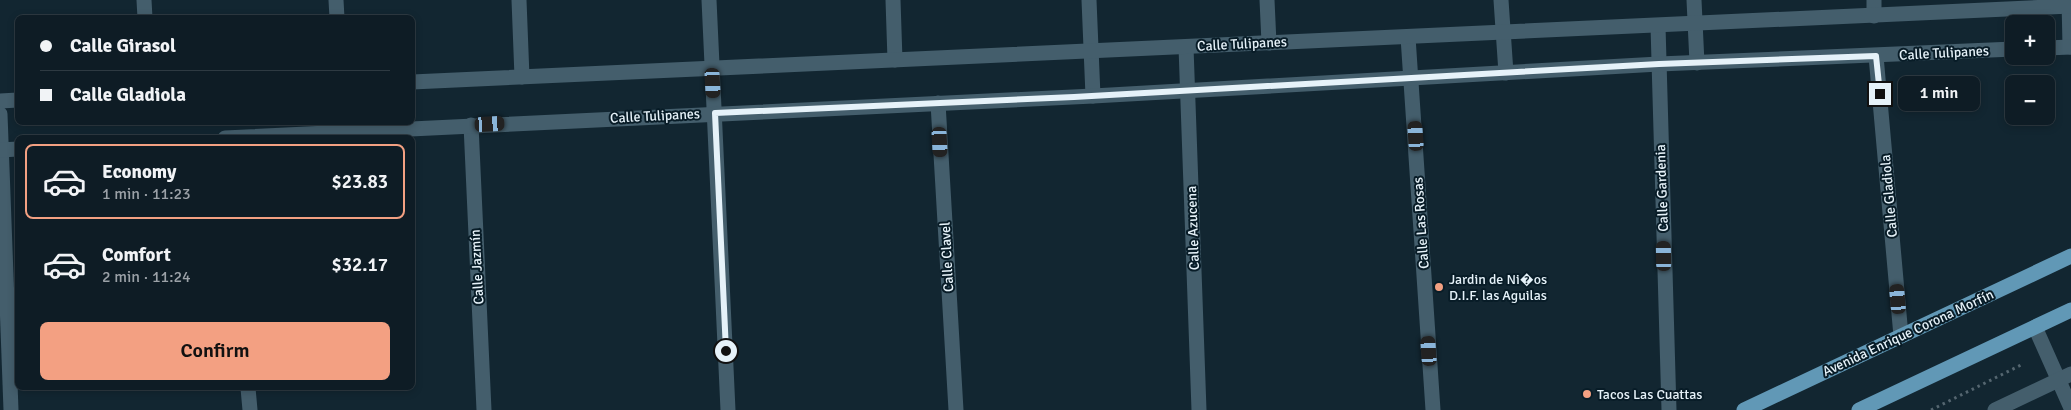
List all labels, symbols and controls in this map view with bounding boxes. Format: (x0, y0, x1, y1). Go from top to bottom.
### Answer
map controls (2005, 15, 2055, 125)
button: + (2005, 15, 2055, 65)
street label: Calle Tulipanes (1197, 33, 1287, 55)
text: Calle Girasol (70, 34, 176, 58)
street label: Calle Tulipanes (1899, 42, 1989, 64)
car (704, 68, 721, 98)
button: − (2005, 75, 2055, 125)
callout: 1 min (1898, 76, 1980, 112)
text: Calle Gladiola (70, 83, 186, 107)
route end (1869, 83, 1891, 105)
text: 1 min (1920, 83, 1958, 103)
street label: Calle Tulipanes (610, 105, 700, 127)
car (474, 116, 505, 132)
car (1407, 121, 1424, 151)
car (931, 127, 948, 157)
street label: Calle Gardenia (1652, 144, 1672, 232)
street label: Calle Gladiola (1877, 154, 1901, 238)
icon: car (42, 159, 87, 204)
text: Economy (102, 160, 176, 184)
text: $23.83 (331, 170, 388, 194)
street label: Calle Las Rosas (1409, 177, 1433, 269)
text: 1 min · 11:23 (102, 184, 191, 204)
street label: Calle Azucena (1183, 186, 1203, 270)
street label: Calle Clavel (937, 221, 957, 293)
street label: Calle Jazmín (467, 229, 487, 305)
car (1656, 241, 1671, 271)
icon: car (42, 242, 87, 287)
text: Comfort (102, 243, 171, 267)
text: $32.17 (331, 253, 388, 277)
text: 2 min · 11:24 (102, 267, 191, 287)
place label: Jardin de Ni�os D.I.F. las Aguilas (1449, 271, 1547, 304)
marker: Jardin de Ni�os D.I.F. las Aguilas (1433, 281, 1445, 293)
car (1889, 283, 1906, 315)
street label: Avenida Enrique Corona Morfín (1820, 286, 1996, 380)
button: Confirm (40, 322, 390, 380)
car (1420, 336, 1437, 366)
route start (715, 340, 737, 362)
place label: Tacos Las Cuattas (1597, 386, 1702, 403)
marker: Tacos Las Cuattas (1581, 388, 1593, 400)

